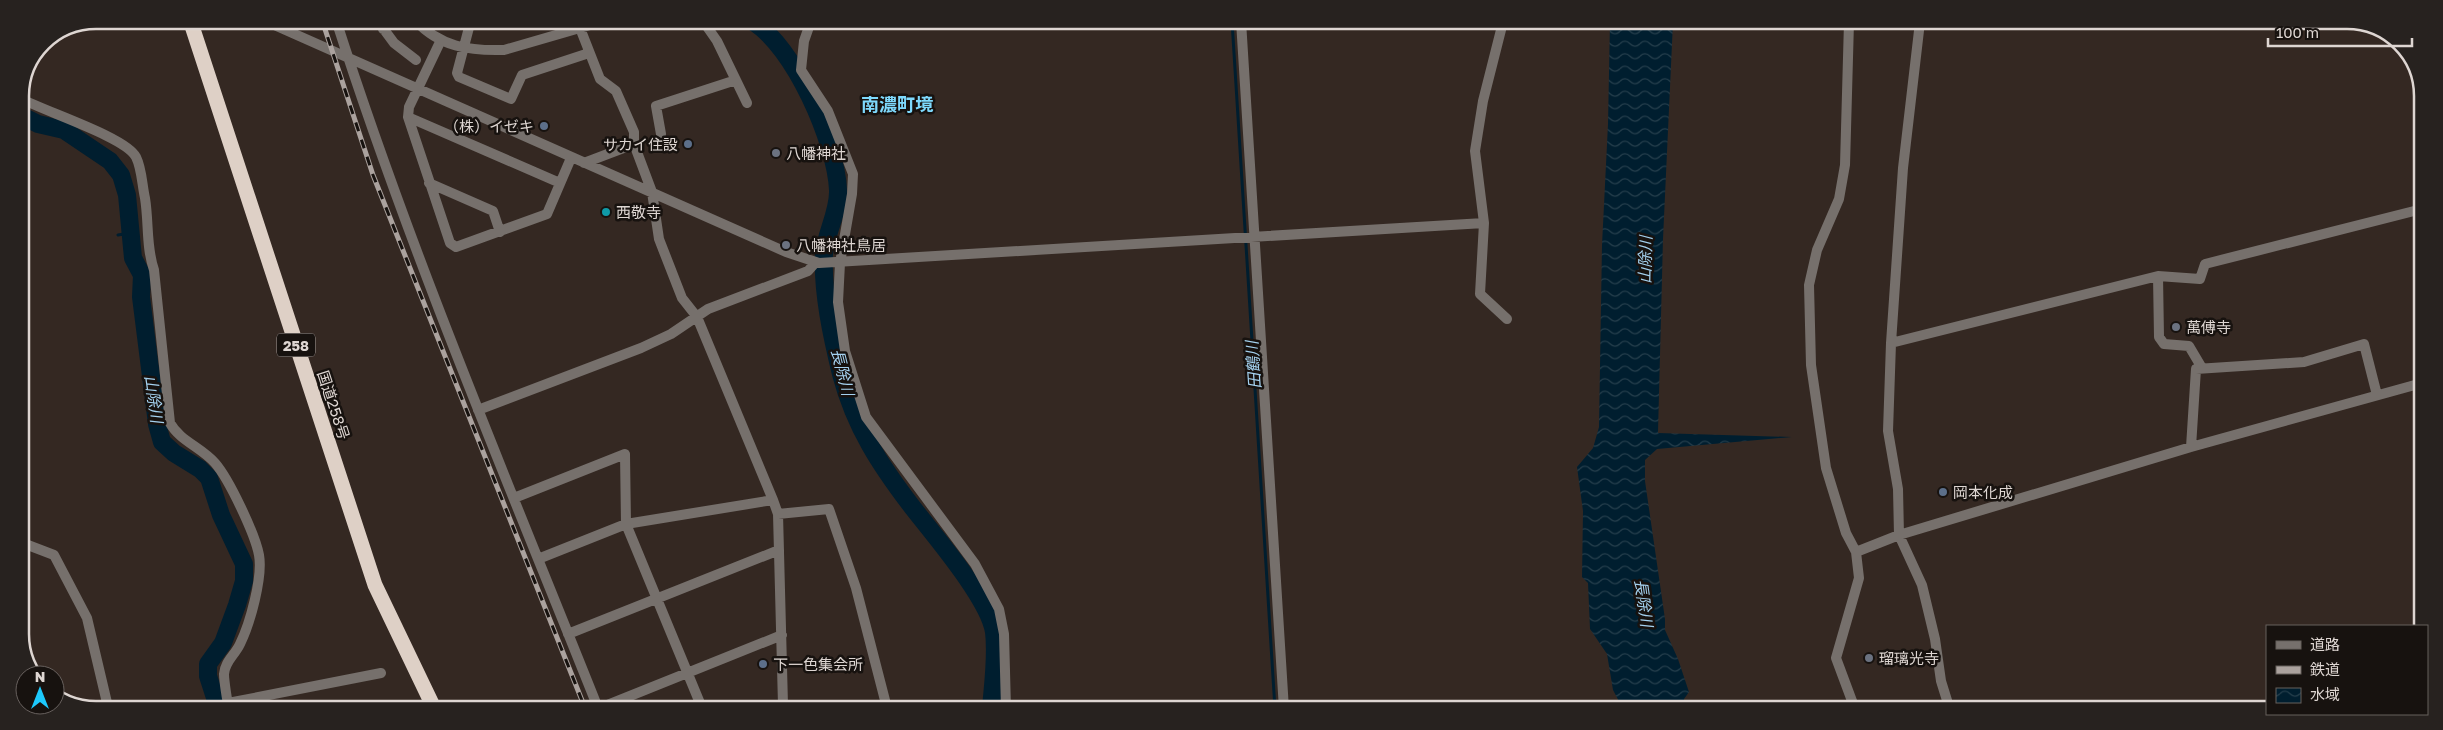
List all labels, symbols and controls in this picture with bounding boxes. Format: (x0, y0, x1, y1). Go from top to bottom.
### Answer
scale bar (2268, 15, 2412, 47)
text: 100 m (2276, 23, 2319, 41)
district label: 南濃町境 (861, 93, 934, 115)
place label: （株）イゼキ (444, 117, 534, 135)
marker: （株）イゼキ (538, 120, 550, 132)
place label: サカイ住設 (603, 135, 678, 153)
marker: サカイ住設 (682, 138, 694, 150)
place label: 八幡神社 (786, 144, 846, 162)
marker: 八幡神社 (770, 147, 782, 159)
place label: 西敬寺 (616, 203, 661, 221)
marker: 西敬寺 (600, 206, 612, 218)
water label: 山除川 (1635, 234, 1655, 284)
place label: 八幡神社鳥居 (796, 236, 886, 254)
marker: 八幡神社鳥居 (780, 239, 792, 251)
place label: 萬傅寺 (2186, 318, 2231, 336)
marker: 萬傅寺 (2170, 321, 2182, 333)
road number: 258 (277, 334, 315, 356)
water label: 田鶴川 (1241, 338, 1265, 390)
water label: 長除川 (827, 346, 859, 400)
street label: 国道258号 (314, 368, 354, 442)
water label: 山除川 (141, 374, 168, 426)
place label: 岡本化成 (1953, 483, 2013, 501)
marker: 岡本化成 (1937, 486, 1949, 498)
water label: 長除川 (1631, 578, 1658, 630)
legend (2266, 625, 2428, 715)
text: 道路 (2310, 635, 2340, 653)
place label: 瑠璃光寺 (1879, 649, 1939, 667)
marker: 瑠璃光寺 (1863, 652, 1875, 664)
place label: 下一色集会所 (773, 655, 863, 673)
marker: 下一色集会所 (757, 658, 769, 670)
text: 鉄道 (2310, 660, 2340, 678)
north arrow (15, 665, 65, 715)
text: N (35, 668, 45, 685)
text: 水域 (2310, 685, 2340, 703)

